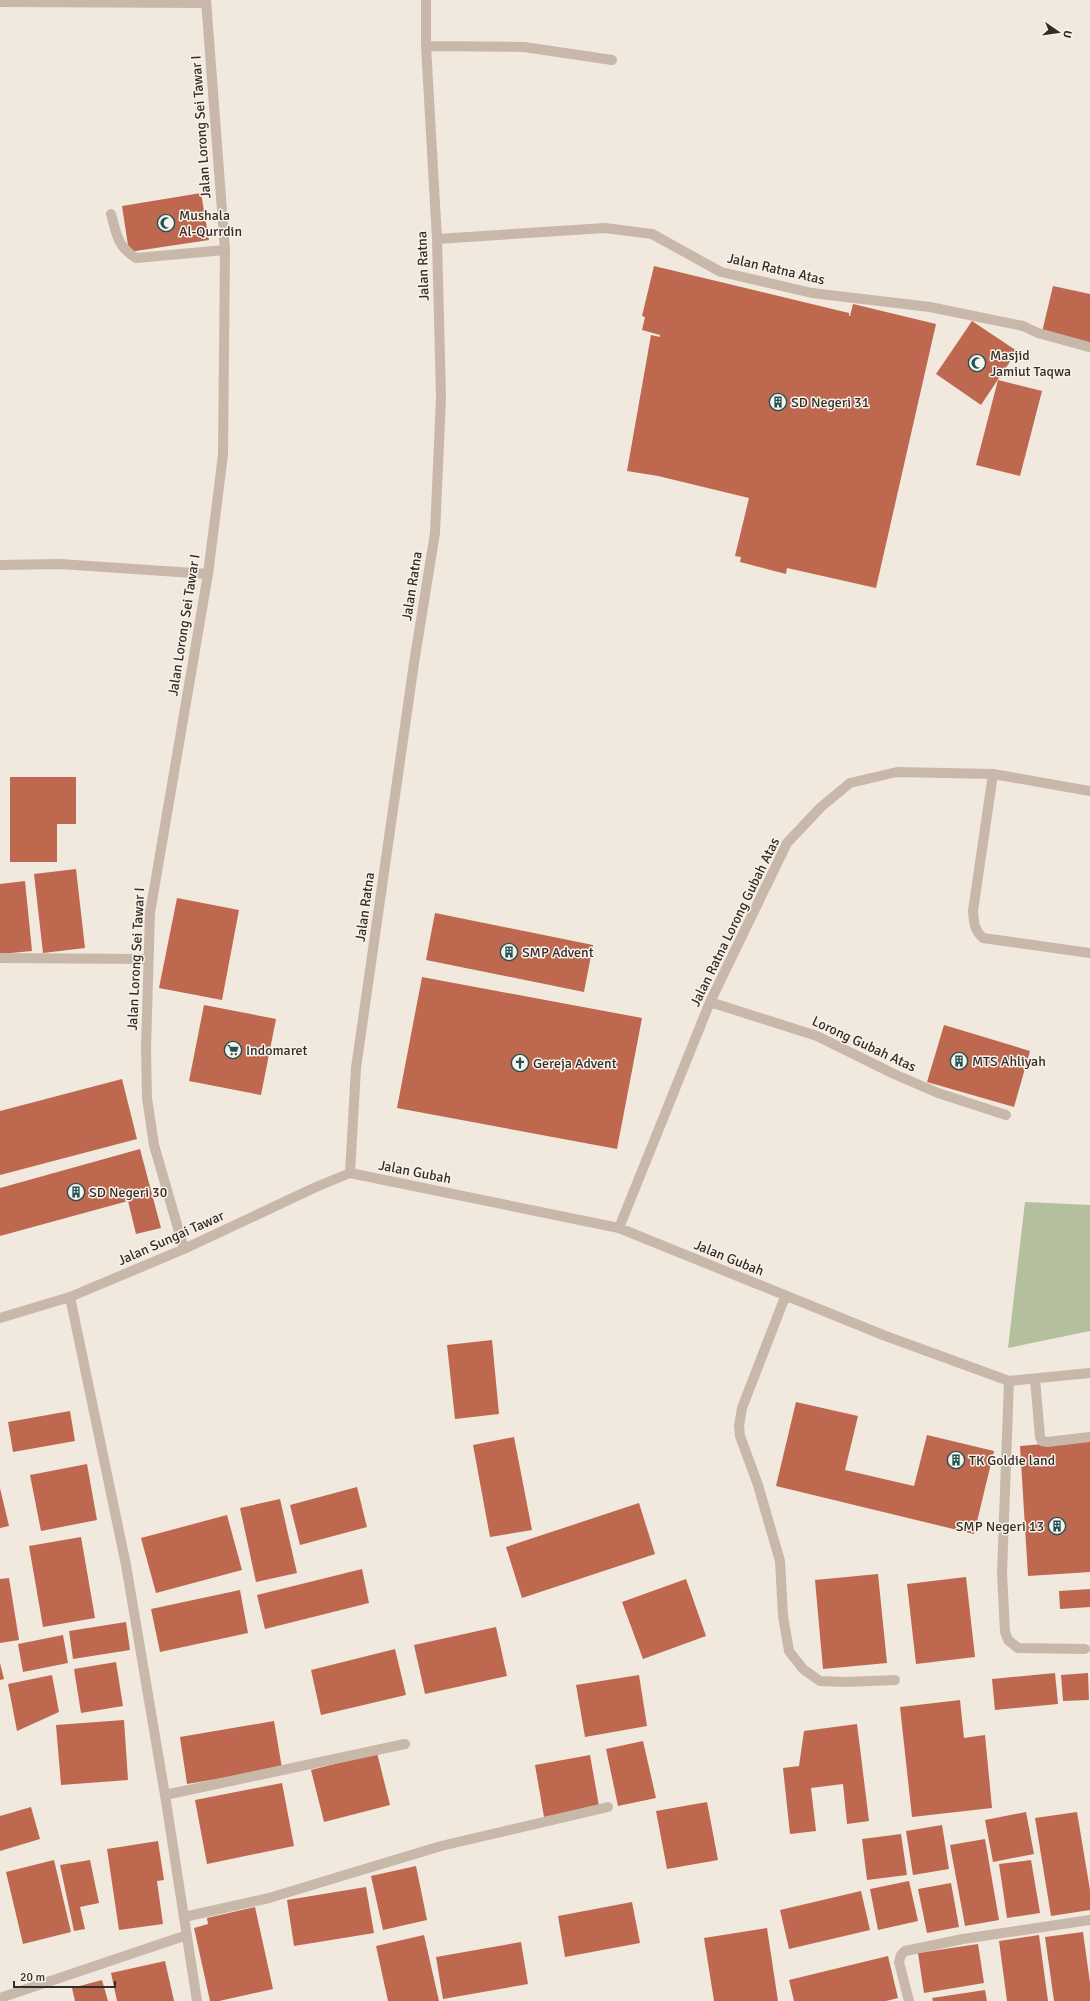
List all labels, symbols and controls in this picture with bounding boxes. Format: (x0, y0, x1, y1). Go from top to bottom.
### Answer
north arrow (1038, 12, 1078, 52)
text: U (1060, 29, 1074, 39)
street label: Jalan Lorong Sei Tawar I (188, 55, 214, 199)
place label: Mushala Al-Qurrdin (179, 207, 242, 240)
mosque icon: Mushala Al-Qurrdin (156, 213, 176, 233)
street label: Jalan Ratna (413, 231, 433, 301)
street label: Jalan Ratna Atas (726, 250, 826, 288)
place label: Masjid Jamiut Taqwa (990, 347, 1071, 380)
mosque icon: Masjid Jamiut Taqwa (967, 353, 987, 373)
building icon: SD Negeri 31 (768, 392, 788, 412)
place label: SD Negeri 31 (791, 394, 869, 411)
street label: Jalan Ratna (398, 550, 426, 622)
street label: Jalan Lorong Sei Tawar I (164, 553, 204, 697)
street label: Jalan Ratna Lorong Gubah Atas (687, 835, 783, 1009)
street label: Jalan Ratna (352, 871, 378, 943)
street label: Jalan Lorong Sei Tawar I (124, 887, 148, 1031)
building icon: SMP Advent (499, 942, 519, 962)
place label: SMP Advent (522, 944, 594, 961)
street label: Lorong Gubah Atas (809, 1012, 919, 1076)
supermarket icon: Indomaret (223, 1040, 243, 1060)
place label: Indomaret (246, 1042, 308, 1059)
building icon: MTS Ahliyah (949, 1051, 969, 1071)
church icon: Gereja Advent (510, 1053, 530, 1073)
place label: MTS Ahliyah (972, 1053, 1046, 1070)
place label: Gereja Advent (533, 1055, 617, 1072)
street label: Jalan Gubah (377, 1157, 453, 1187)
building icon: SD Negeri 30 (66, 1182, 86, 1202)
place label: SD Negeri 30 (89, 1184, 167, 1201)
street label: Jalan Sungai Tawar (115, 1207, 227, 1269)
street label: Jalan Gubah (692, 1236, 766, 1280)
building icon: TK Goldie land (946, 1450, 966, 1470)
place label: TK Goldie land (969, 1452, 1055, 1469)
building icon: SMP Negeri 13 (1047, 1516, 1067, 1536)
place label: SMP Negeri 13 (956, 1518, 1044, 1535)
scale bar (14, 1963, 115, 1989)
text: 20 m (20, 1970, 45, 1985)

